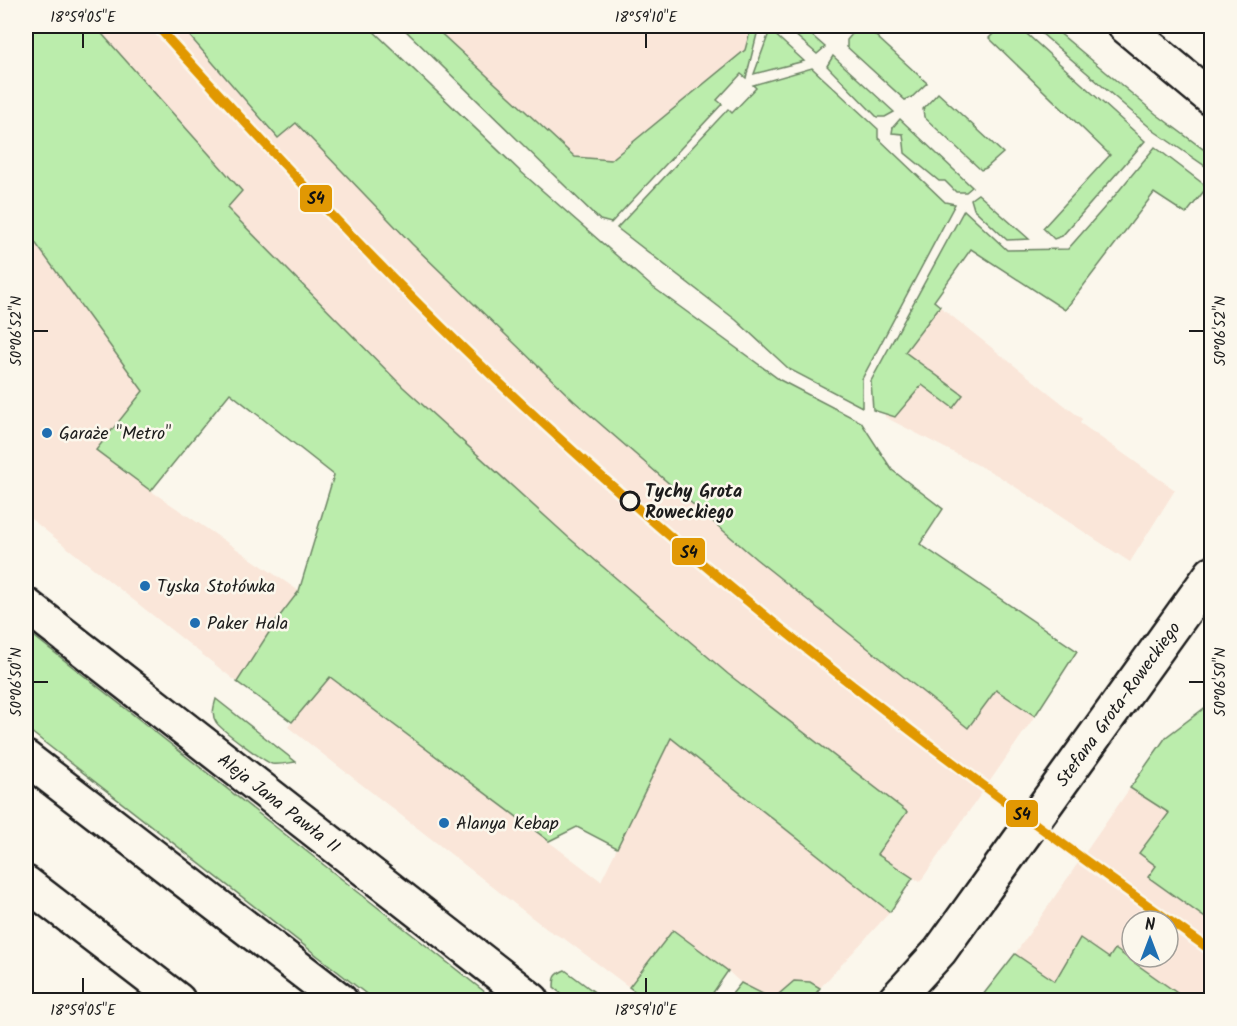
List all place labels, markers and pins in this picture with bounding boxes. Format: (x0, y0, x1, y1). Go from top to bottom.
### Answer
place label: Garaże "Metro" (59, 420, 171, 449)
marker: Garaże "Metro" (40, 426, 54, 440)
place label: Tychy Grota Roweckiego (645, 478, 742, 528)
marker: Tychy Grota Roweckiego (620, 491, 640, 511)
place label: Tyska Stołówka (157, 573, 275, 602)
marker: Tyska Stołówka (138, 579, 152, 593)
place label: Paker Hala (207, 610, 288, 639)
marker: Paker Hala (188, 616, 202, 630)
place label: Alanya Kebap (456, 810, 559, 839)
marker: Alanya Kebap (437, 816, 451, 830)

